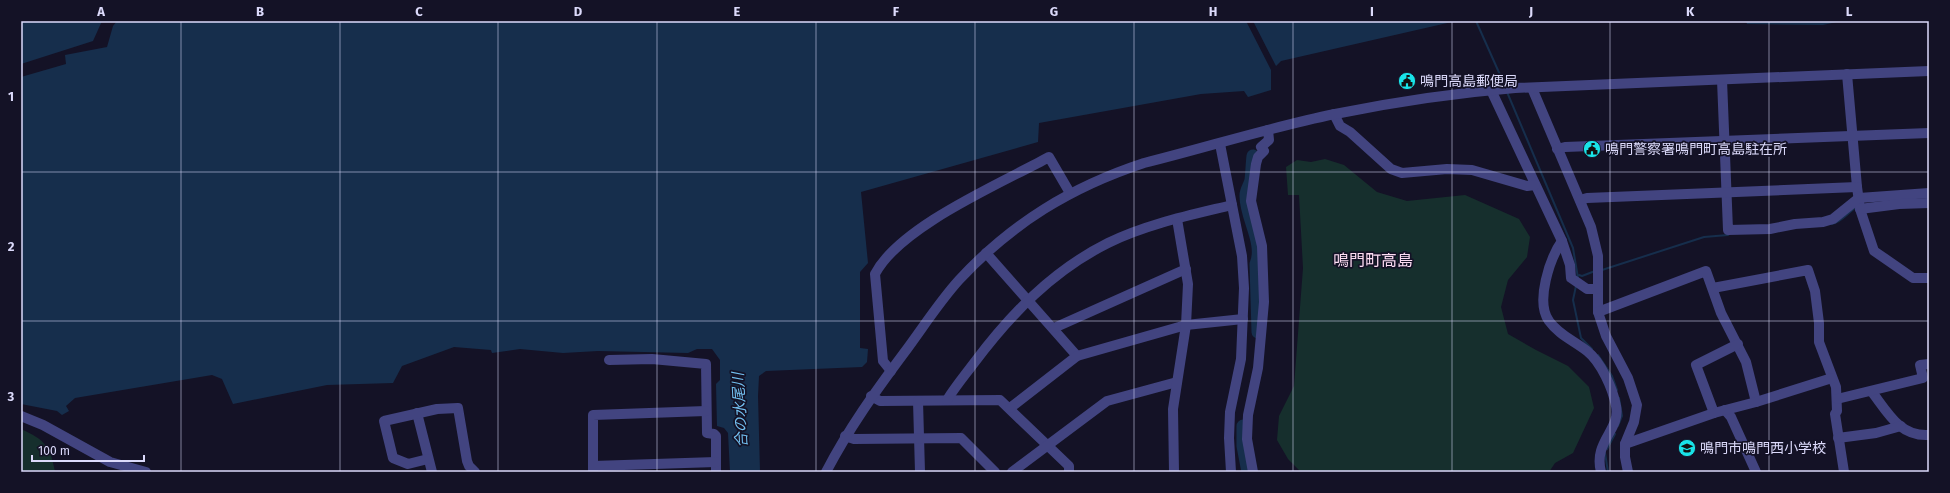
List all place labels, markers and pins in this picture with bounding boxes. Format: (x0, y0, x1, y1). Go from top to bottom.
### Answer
public building icon: 鳴門高島郵便局 (1397, 71, 1417, 91)
place label: 鳴門高島郵便局 (1420, 73, 1518, 90)
public building icon: 鳴門警察署鳴門町高島駐在所 (1582, 139, 1602, 159)
place label: 鳴門警察署鳴門町高島駐在所 (1605, 141, 1787, 158)
school or university icon: 鳴門市鳴門西小学校 (1677, 438, 1697, 458)
place label: 鳴門市鳴門西小学校 (1700, 440, 1826, 457)

